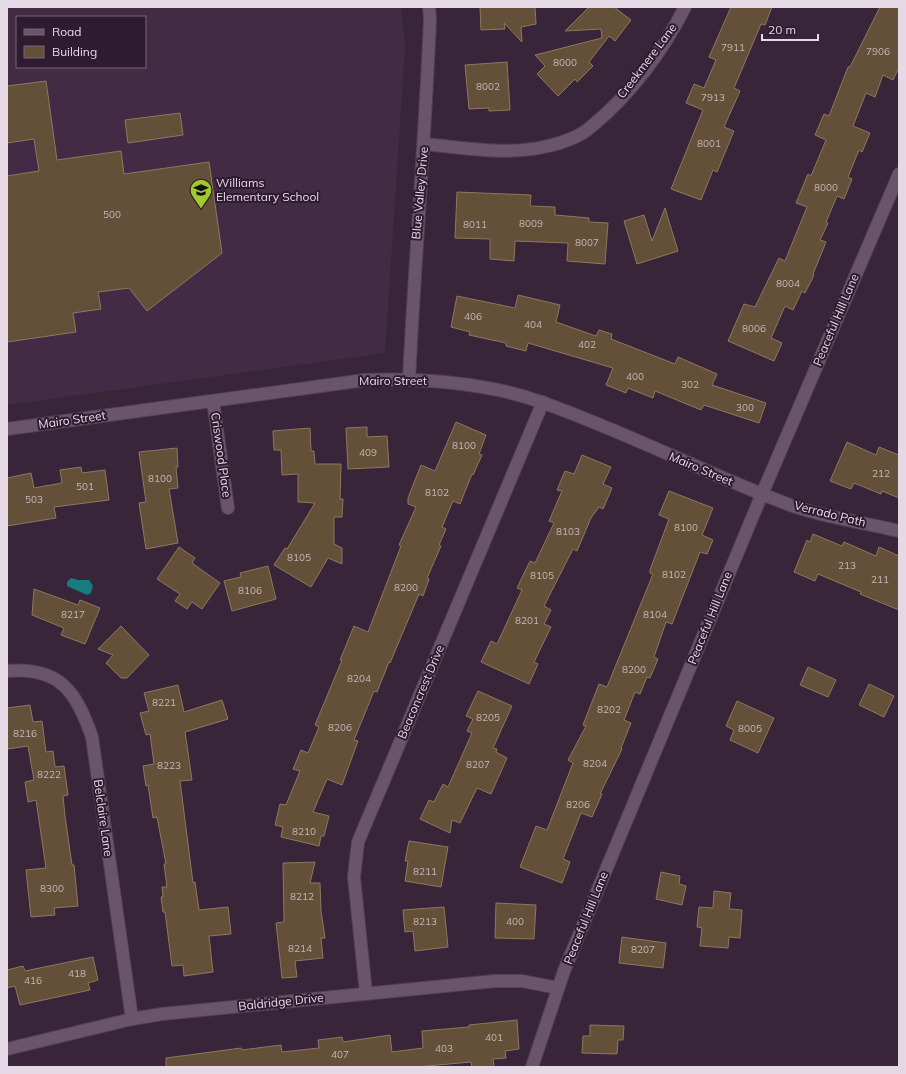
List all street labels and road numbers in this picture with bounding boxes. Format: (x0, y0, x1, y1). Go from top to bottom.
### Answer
street label: Creekmere Lane (614, 20, 680, 101)
street label: Blue Valley Drive (408, 146, 431, 240)
street label: Peaceful Hill Lane (809, 271, 862, 368)
street label: Mairo Street (359, 373, 427, 388)
street label: Mairo Street (37, 407, 107, 432)
street label: Criswood Place (208, 411, 235, 498)
street label: Mairo Street (667, 448, 735, 489)
street label: Verrado Path (793, 497, 867, 530)
street label: Peaceful Hill Lane (684, 569, 735, 666)
street label: Beaconcrest Drive (394, 643, 447, 741)
street label: Belclaire Lane (91, 778, 116, 857)
street label: Peaceful Hill Lane (560, 869, 611, 966)
street label: Baldridge Drive (238, 990, 324, 1013)

